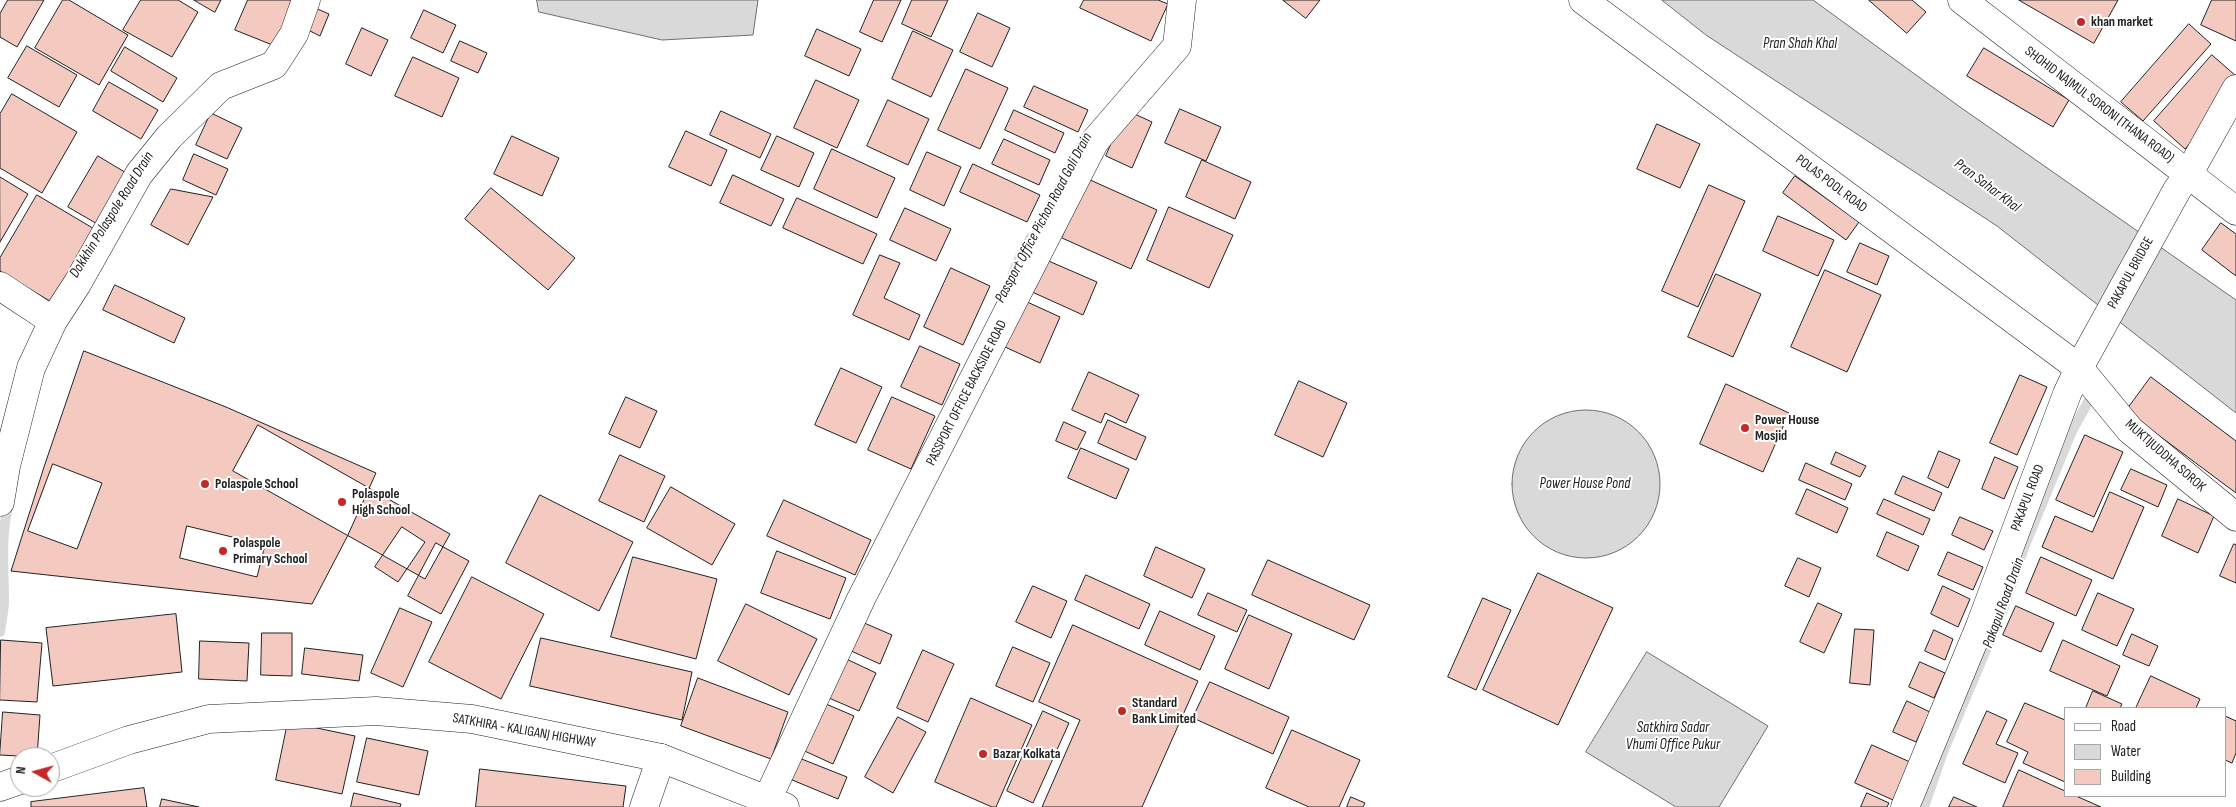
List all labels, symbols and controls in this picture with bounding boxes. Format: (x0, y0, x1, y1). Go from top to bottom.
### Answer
place label: khan market (2091, 14, 2153, 30)
marker: khan market (2075, 16, 2087, 28)
water label: Pran Shah Khal (1763, 35, 1837, 53)
street label: SHOHID NAJMUL SORONI (THANA ROAD) (2021, 43, 2177, 167)
water label: Passport Office Pichon Road Goli Drain (992, 130, 1096, 306)
water label: Dokkhin Polaspole Road Drain (66, 149, 158, 281)
street label: POLAS POOL ROAD (1792, 152, 1870, 216)
water label: Pran Sahar Khal (1950, 155, 2024, 217)
street label: PAKAPUL BRIDGE (2104, 234, 2158, 312)
street label: PASSPORT OFFICE BACKSIDE ROAD (923, 318, 1011, 468)
place label: Power House Mosjid (1755, 412, 1819, 444)
street label: MUKTIJUDDHA SOROK (2121, 416, 2209, 496)
marker: Power House Mosjid (1739, 422, 1751, 434)
street label: PAKAPUL ROAD (2008, 462, 2048, 534)
water label: Power House Pond (1540, 475, 1630, 493)
place label: Polaspole School (215, 476, 298, 492)
marker: Polaspole School (199, 478, 211, 490)
place label: Polaspole High School (352, 486, 410, 518)
marker: Polaspole High School (336, 496, 348, 508)
place label: Polaspole Primary School (233, 535, 307, 568)
marker: Polaspole Primary School (217, 545, 229, 557)
water label: Pakapul Road Drain (1979, 555, 2029, 651)
place label: Standard Bank Limited (1132, 695, 1196, 728)
marker: Standard Bank Limited (1116, 705, 1128, 717)
legend (2064, 707, 2226, 797)
street label: SATKHIRA - KALIGANJ HIGHWAY (451, 710, 597, 752)
text: Road (2111, 717, 2136, 736)
water label: Satkhira Sadar Vhumi Office Pukur (1626, 719, 1720, 754)
text: Water (2111, 742, 2141, 761)
place label: Bazar Kolkata (993, 746, 1061, 762)
north arrow (10, 747, 60, 797)
marker: Bazar Kolkata (977, 748, 989, 760)
text: N (12, 765, 29, 775)
text: Building (2111, 767, 2151, 786)

